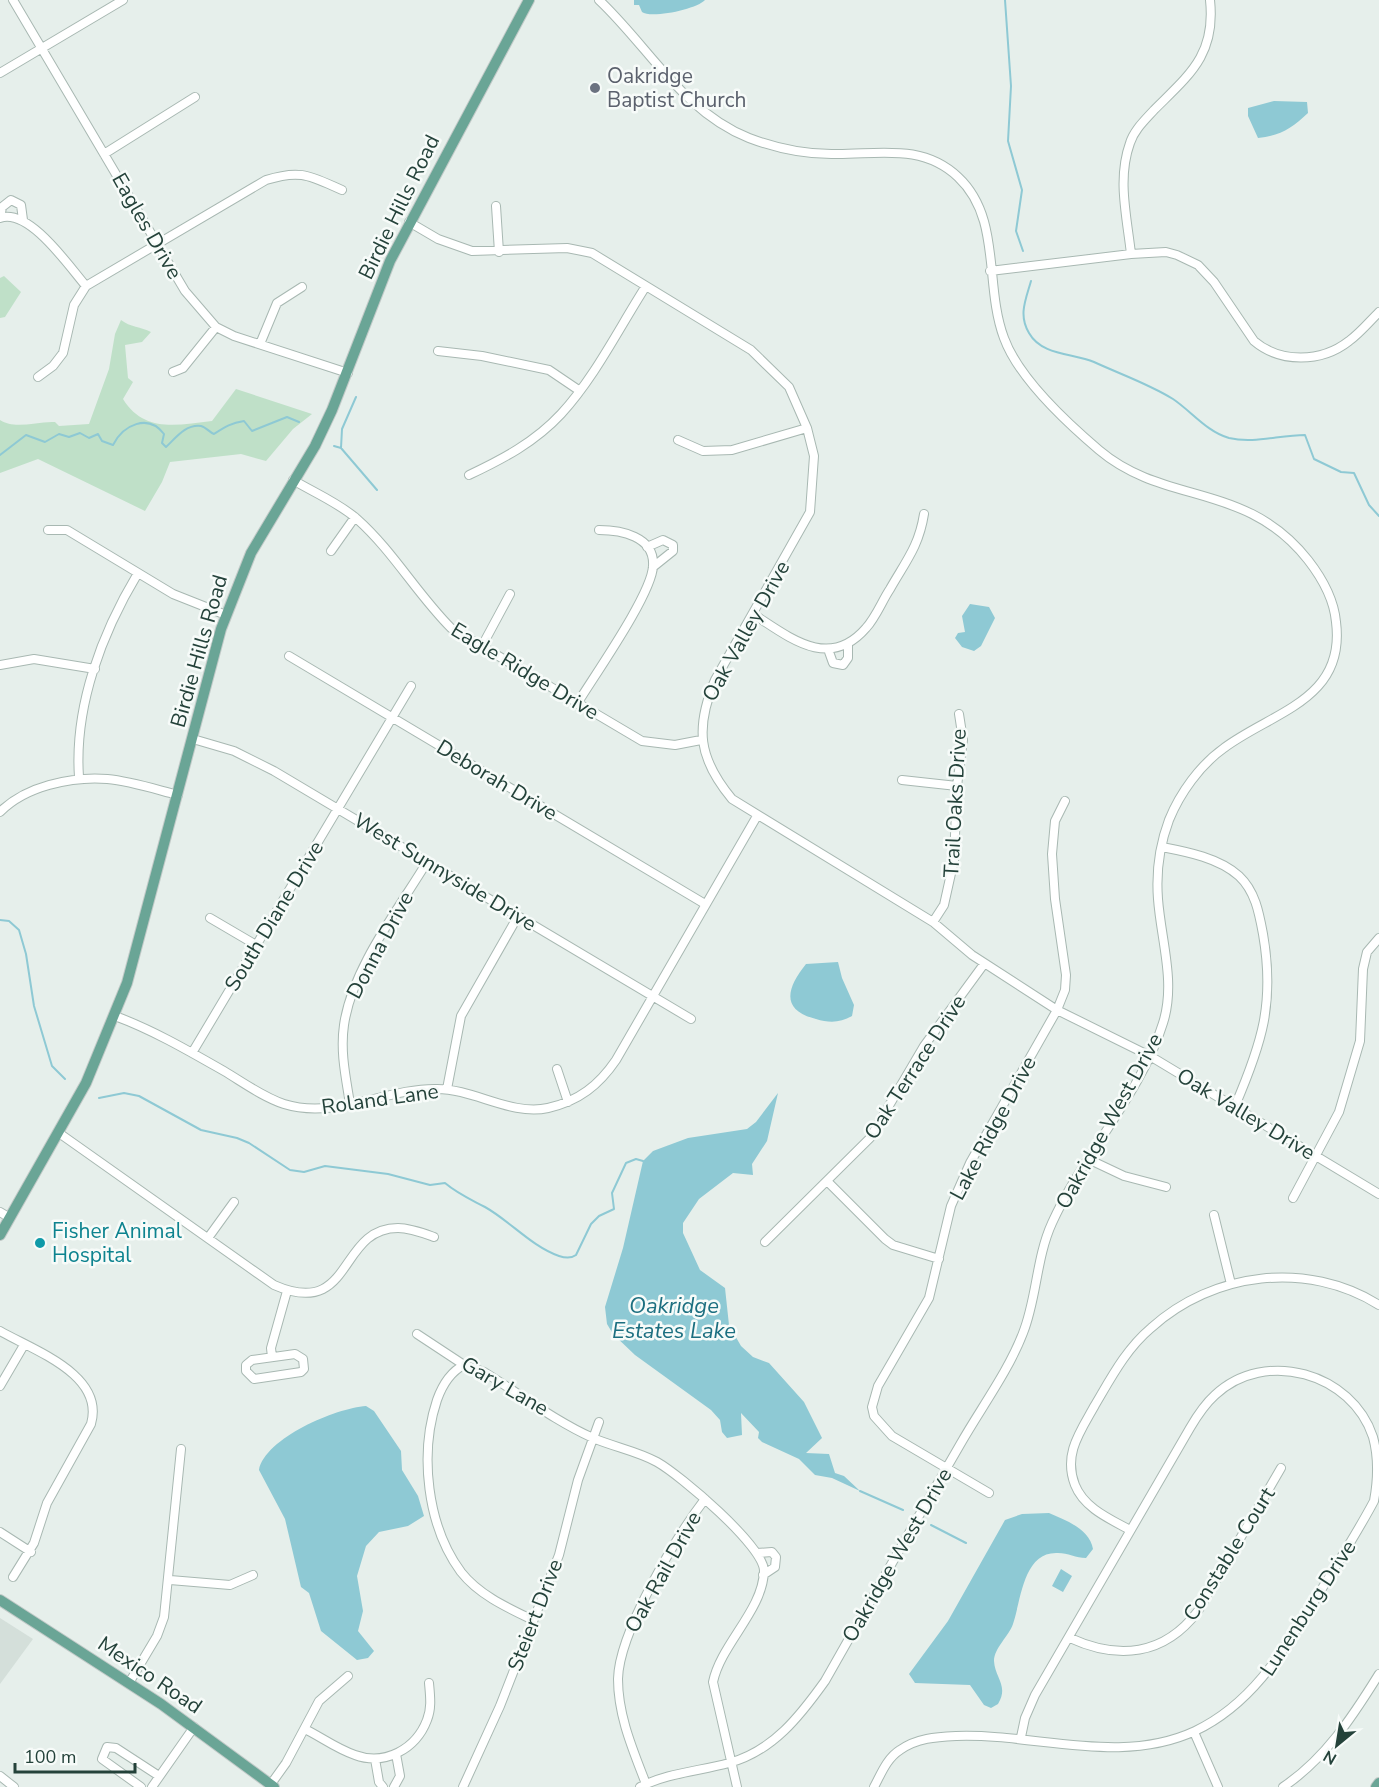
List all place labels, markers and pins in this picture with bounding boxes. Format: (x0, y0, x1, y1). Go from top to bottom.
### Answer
place label: Oakridge Baptist Church (607, 62, 746, 114)
marker: Oakridge Baptist Church (588, 81, 602, 95)
place label: Fisher Animal Hospital (52, 1217, 183, 1269)
marker: Fisher Animal Hospital (33, 1236, 47, 1250)

